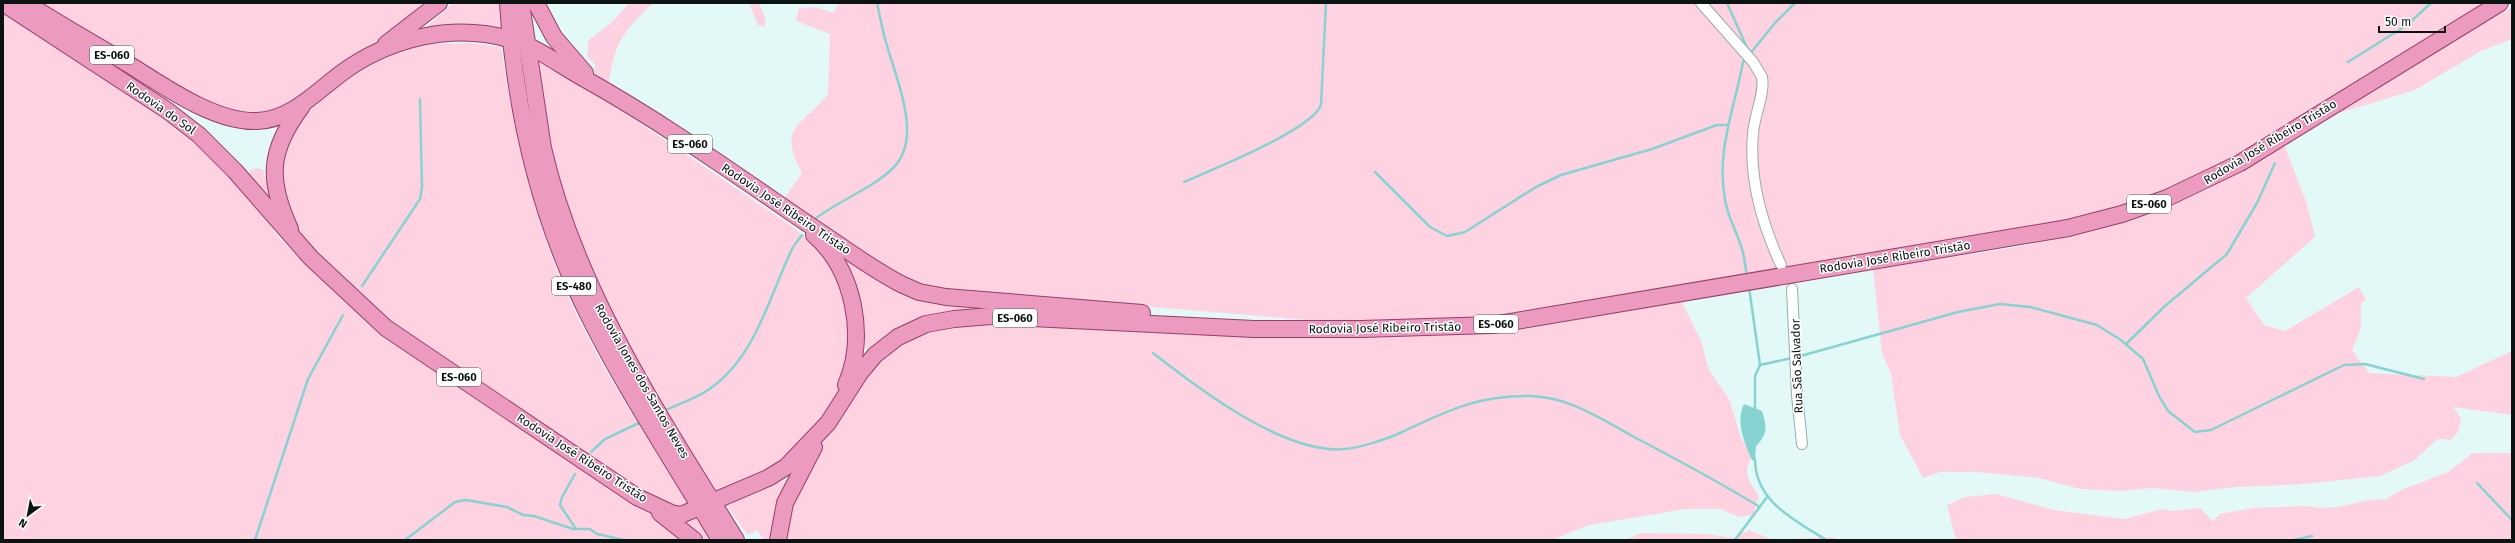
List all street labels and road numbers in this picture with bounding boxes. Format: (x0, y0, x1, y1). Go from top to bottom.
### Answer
road number: ES-060 (90, 46, 134, 64)
street label: Rodovia do Sol (124, 79, 199, 137)
street label: Rodovia José Ribeiro Tristão (2201, 97, 2339, 187)
road number: ES-060 (668, 135, 712, 153)
street label: Rodovia José Ribeiro Tristão (719, 161, 853, 257)
road number: ES-060 (2127, 195, 2171, 213)
street label: Rodovia José Ribeiro Tristão (1819, 238, 1971, 276)
road number: ES-480 (552, 277, 596, 295)
street label: Rodovia Jones dos Santos Neves (592, 301, 692, 461)
road number: ES-060 (993, 309, 1037, 327)
road number: ES-060 (1474, 315, 1518, 333)
street label: Rua São Salvador (1788, 318, 1806, 414)
street label: Rodovia José Ribeiro Tristão (1309, 320, 1461, 336)
road number: ES-060 (437, 368, 481, 386)
street label: Rodovia José Ribeiro Tristão (514, 411, 650, 505)

